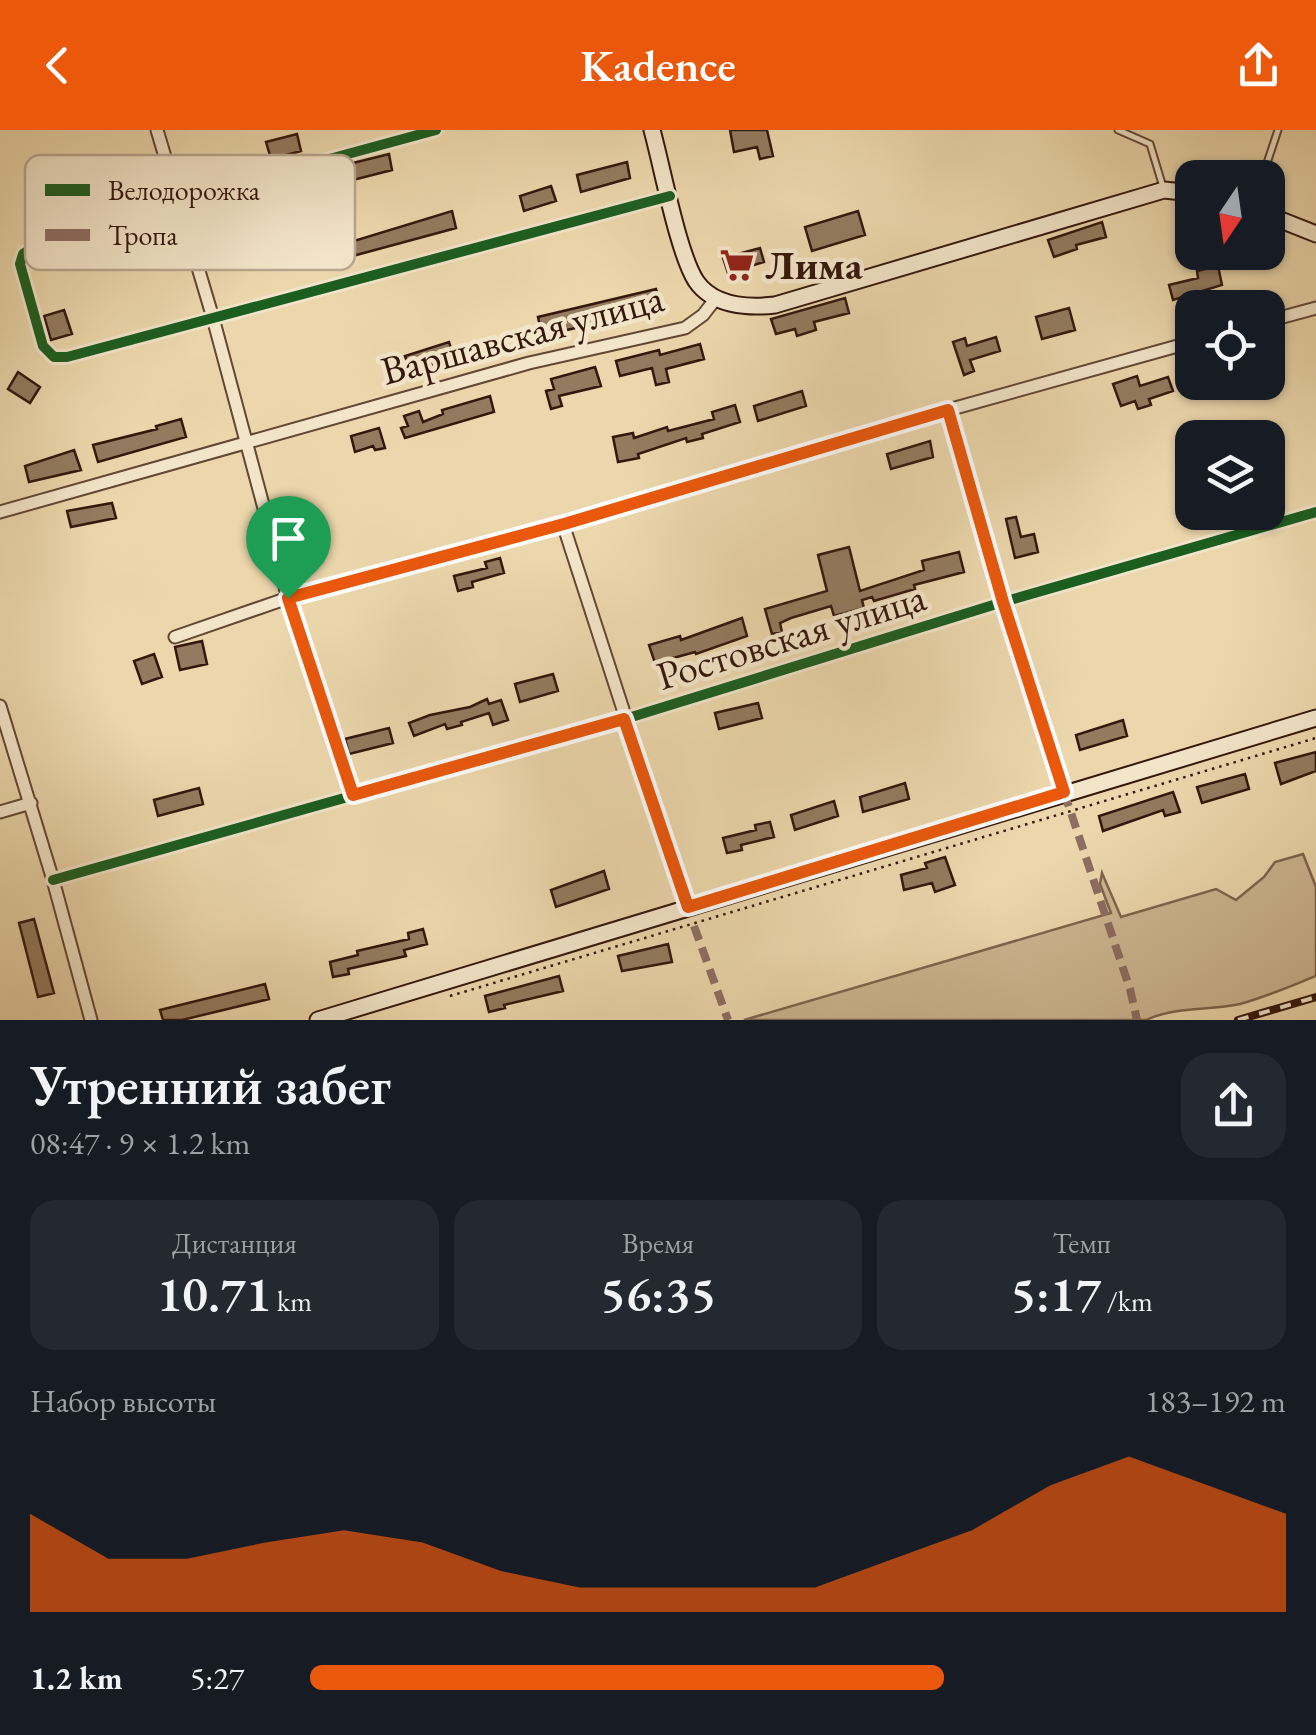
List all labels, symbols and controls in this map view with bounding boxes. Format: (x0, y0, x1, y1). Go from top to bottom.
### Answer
text: Kadence (580, 36, 736, 94)
icon: back (30, 38, 85, 93)
icon: share (1231, 38, 1286, 93)
legend (25, 155, 355, 270)
north arrow (1175, 160, 1285, 270)
map controls (1175, 160, 1285, 530)
text: Велодорожка (108, 172, 261, 208)
text: Тропа (108, 217, 178, 253)
place label: Лима (765, 239, 863, 291)
supermarket icon: Лима (718, 246, 756, 284)
street label: Варшавская улица (375, 271, 669, 397)
button: locate (1175, 290, 1285, 400)
button: layers (1175, 420, 1285, 530)
pin (246, 496, 331, 599)
icon: arrive (261, 511, 316, 566)
street label: Ростовская улица (650, 570, 932, 702)
text: Утренний забег (30, 1049, 391, 1120)
button: share (1181, 1053, 1286, 1158)
text: 08:47 · 9 × 1.2 km (30, 1122, 250, 1164)
text: Дистанция (172, 1225, 297, 1261)
text: Время (622, 1225, 694, 1261)
text: Темп (1052, 1225, 1111, 1261)
text: 10.71 (157, 1261, 271, 1326)
text: 56:35 (600, 1261, 716, 1326)
text: 5:17 (1011, 1261, 1101, 1326)
text: km (271, 1283, 312, 1319)
text: /km (1101, 1283, 1153, 1319)
text: Набор высоты (30, 1380, 216, 1422)
text: 183–192 m (1145, 1380, 1286, 1422)
text: 1.2 km (30, 1657, 123, 1699)
text: 5:27 (190, 1657, 244, 1699)

